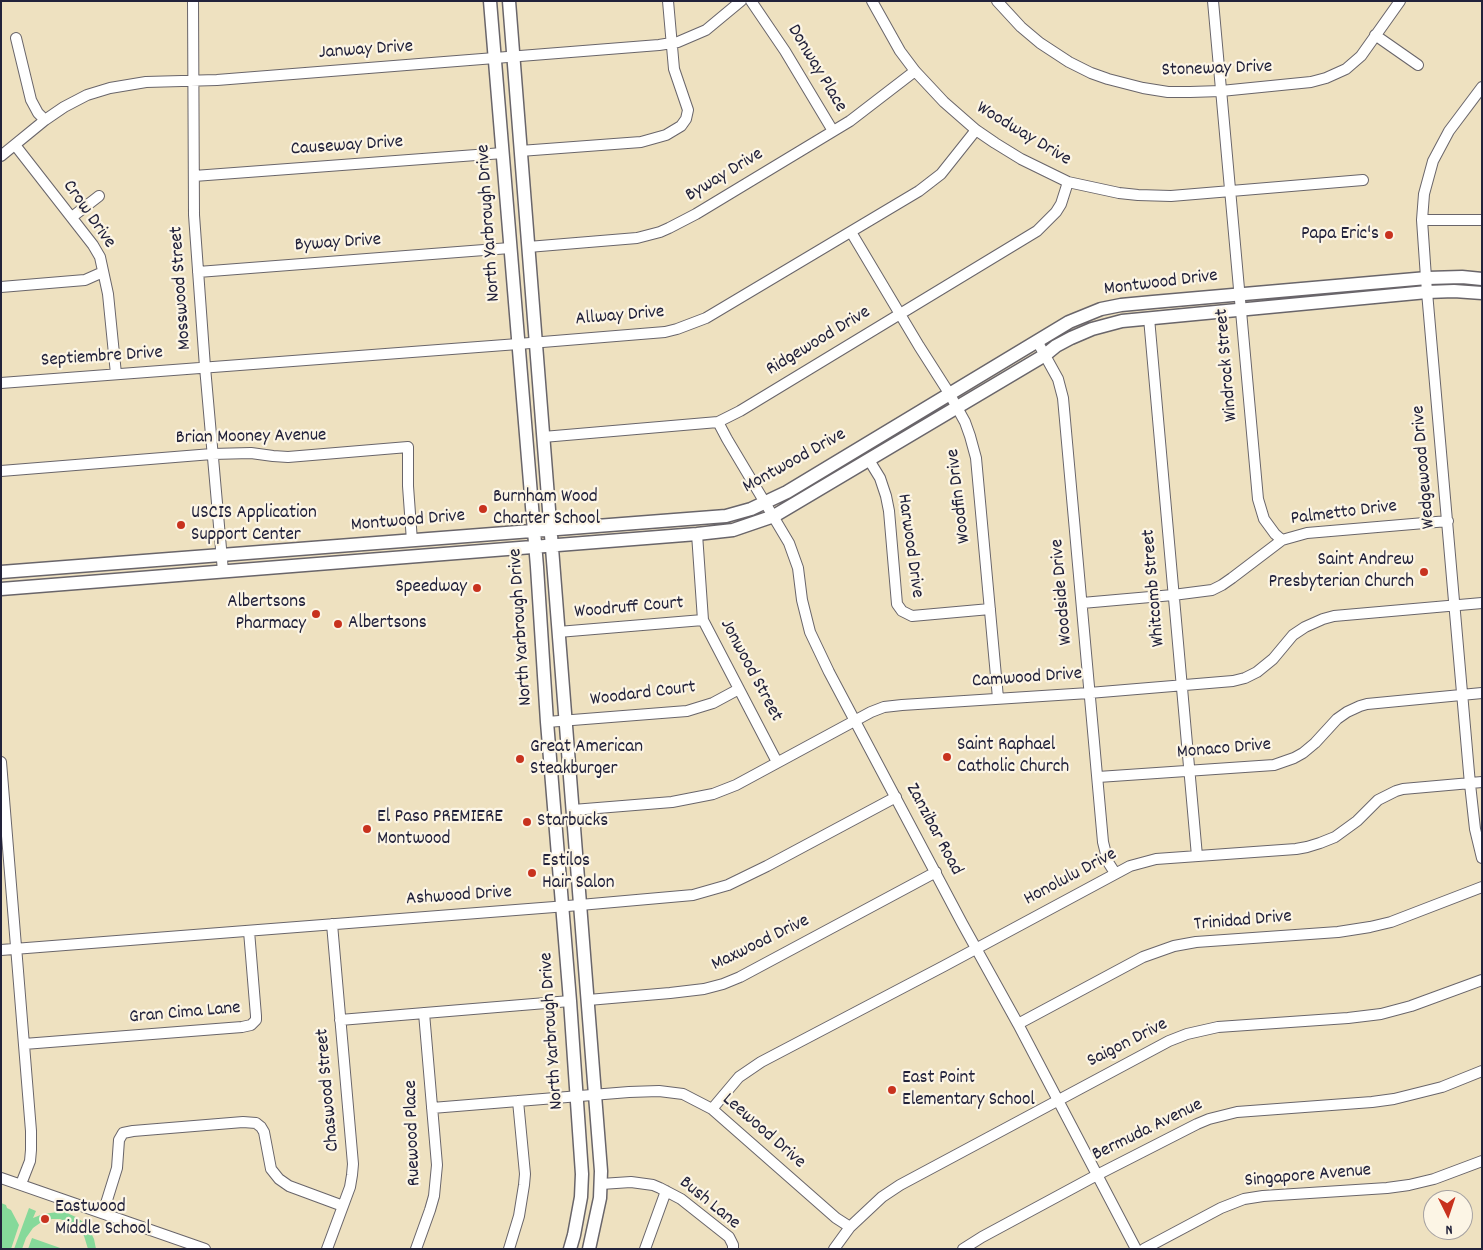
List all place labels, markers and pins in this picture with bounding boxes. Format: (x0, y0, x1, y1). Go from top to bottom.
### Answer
place label: Papa Eric's (1301, 224, 1379, 246)
marker: Papa Eric's (1383, 229, 1395, 241)
place label: Burnham Wood Charter School (493, 487, 600, 531)
place label: USCIS Application Support Center (191, 503, 317, 547)
marker: Burnham Wood Charter School (477, 503, 489, 515)
marker: USCIS Application Support Center (175, 519, 187, 531)
place label: Saint Andrew Presbyterian Church (1268, 550, 1414, 594)
marker: Saint Andrew Presbyterian Church (1418, 566, 1430, 578)
place label: Speedway (395, 577, 467, 599)
marker: Speedway (471, 582, 483, 594)
place label: Albertsons Pharmacy (227, 592, 306, 636)
marker: Albertsons Pharmacy (310, 608, 322, 620)
place label: Albertsons (348, 613, 427, 635)
marker: Albertsons (332, 618, 344, 630)
place label: Saint Raphael Catholic Church (957, 735, 1069, 779)
place label: Great American Steakburger (530, 737, 643, 781)
marker: Saint Raphael Catholic Church (941, 751, 953, 763)
marker: Great American Steakburger (514, 753, 526, 765)
place label: El Paso PREMIERE Montwood (377, 807, 503, 851)
place label: Starbucks (537, 811, 608, 833)
marker: Starbucks (521, 816, 533, 828)
marker: El Paso PREMIERE Montwood (361, 823, 373, 835)
place label: Estilos Hair Salon (542, 851, 615, 895)
marker: Estilos Hair Salon (526, 867, 538, 879)
place label: East Point Elementary School (902, 1068, 1035, 1112)
marker: East Point Elementary School (886, 1084, 898, 1096)
place label: Eastwood Middle School (55, 1197, 151, 1241)
marker: Eastwood Middle School (39, 1213, 51, 1225)

